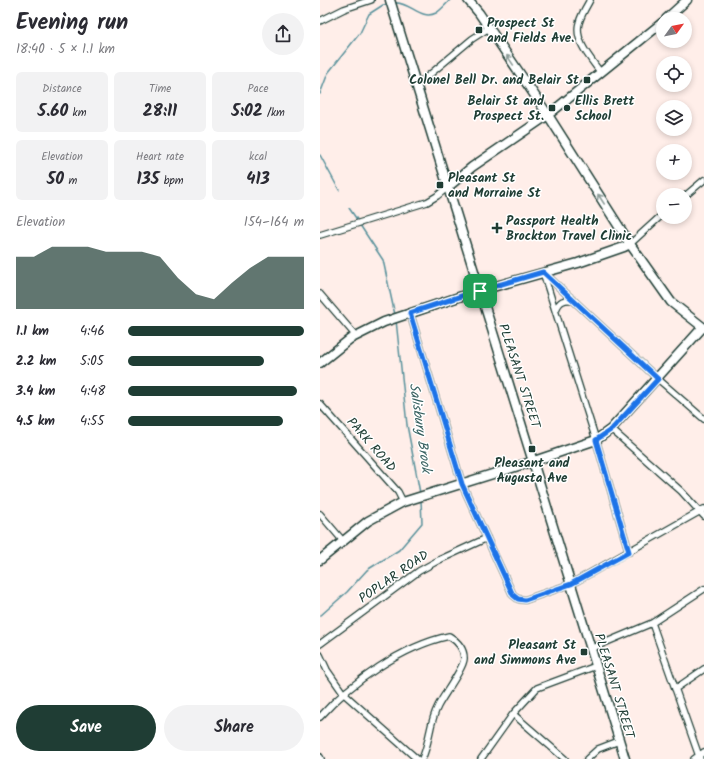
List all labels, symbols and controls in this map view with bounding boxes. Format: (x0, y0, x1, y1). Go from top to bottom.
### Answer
text: Evening run (16, 6, 128, 41)
north arrow (656, 12, 692, 48)
map controls (656, 12, 692, 224)
button: share (262, 13, 304, 55)
place label: Prospect St and Fields Ave. (487, 13, 574, 49)
marker: Prospect St and Fields Ave. (474, 25, 484, 35)
text: 18:40 · 5 × 1.1 km (16, 39, 115, 60)
one-way arrow (506, 55, 514, 66)
button: locate (656, 56, 692, 92)
place label: Colonel Bell Dr. and Belair St (409, 70, 579, 91)
marker: Colonel Bell Dr. and Belair St (582, 75, 592, 85)
text: Distance (42, 80, 82, 98)
text: Time (149, 80, 171, 98)
text: Pace (248, 80, 268, 98)
place label: Belair St and Prospect St. (467, 91, 545, 127)
place label: Ellis Brett School (575, 91, 635, 127)
text: 5.60 (38, 98, 68, 125)
text: 28:11 (143, 98, 177, 125)
text: 5:02 (231, 98, 263, 125)
button: layers (656, 100, 692, 136)
marker: Belair St and Prospect St. (547, 103, 557, 113)
marker: Ellis Brett School (562, 103, 572, 113)
text: km (68, 104, 86, 122)
text: /km (263, 104, 285, 122)
button: + (656, 144, 692, 180)
text: Elevation (41, 148, 83, 166)
text: Heart rate (136, 148, 184, 166)
text: kcal (249, 148, 267, 166)
text: 50 (47, 166, 64, 193)
text: 135 (136, 166, 159, 193)
text: 413 (246, 166, 270, 193)
place label: Pleasant St and Morraine St (448, 168, 541, 204)
text: m (64, 172, 77, 190)
text: bpm (159, 172, 184, 190)
marker: Pleasant St and Morraine St (435, 180, 445, 190)
button: − (656, 188, 692, 224)
one-way arrow (597, 193, 605, 205)
place label: Passport Health Brockton Travel Clinic (506, 211, 632, 247)
text: Elevation (16, 212, 65, 233)
text: 154–164 m (244, 212, 304, 233)
marker: Passport Health Brockton Travel Clinic (491, 222, 503, 234)
pin (463, 274, 497, 308)
icon: arrive (469, 280, 491, 302)
text: 1.1 km (16, 321, 49, 342)
text: 4:46 (80, 321, 105, 342)
street label: PLEASANT STREET (492, 321, 546, 432)
text: 2.2 km (16, 351, 56, 372)
text: 5:05 (80, 351, 104, 372)
text: 3.4 km (16, 381, 55, 402)
text: 4:48 (80, 381, 105, 402)
water label: Salisbury Brook (403, 382, 438, 477)
text: 4.5 km (16, 411, 55, 432)
text: 4:55 (80, 411, 104, 432)
street label: PARK ROAD (341, 413, 401, 477)
marker: Pleasant and Augusta Ave (527, 444, 537, 454)
place label: Pleasant and Augusta Ave (494, 453, 571, 489)
street label: POPLAR ROAD (354, 545, 434, 609)
street label: PLEASANT STREET (588, 631, 640, 742)
place label: Pleasant St and Simmons Ave (474, 635, 577, 671)
marker: Pleasant St and Simmons Ave (579, 647, 589, 657)
button: Save (16, 705, 156, 751)
button: Share (164, 705, 304, 751)

